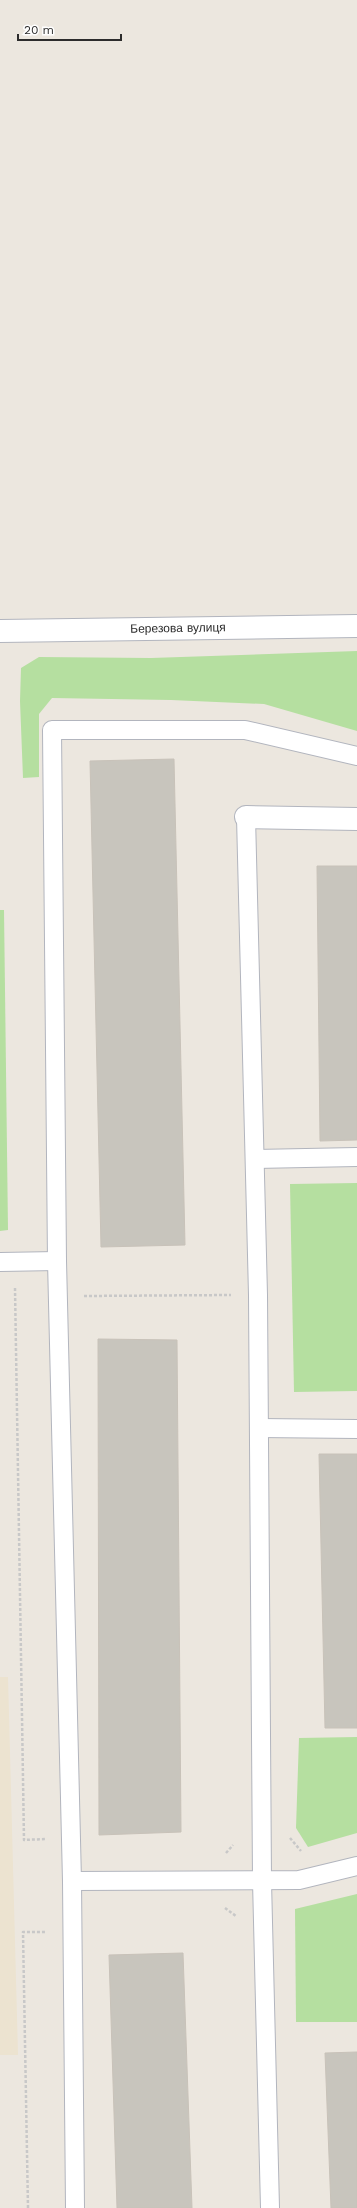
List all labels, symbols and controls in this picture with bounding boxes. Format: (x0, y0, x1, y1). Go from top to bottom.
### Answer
scale bar (18, 16, 121, 42)
text: 20 m (24, 23, 54, 37)
street label: Березова вулиця (130, 620, 226, 636)

